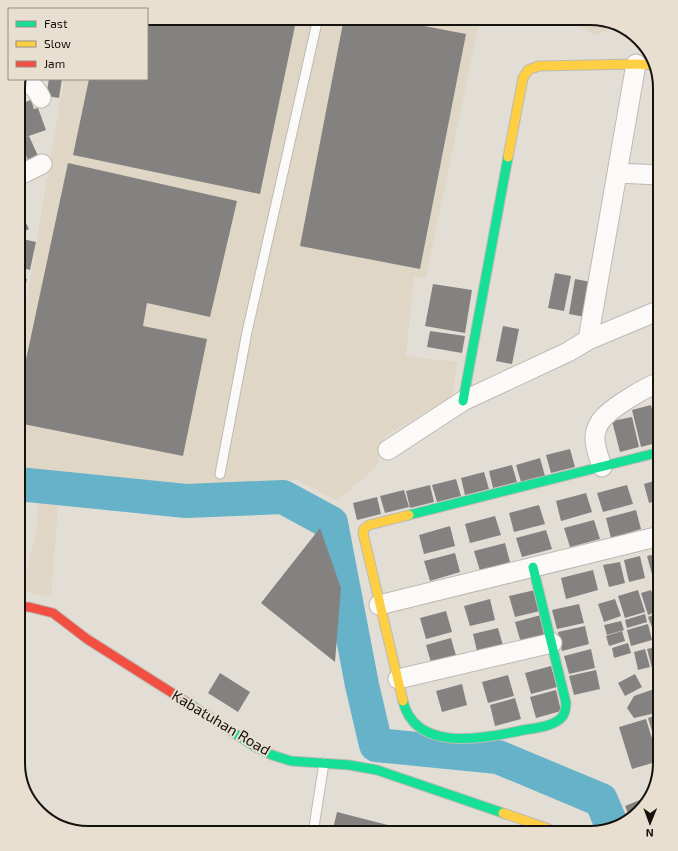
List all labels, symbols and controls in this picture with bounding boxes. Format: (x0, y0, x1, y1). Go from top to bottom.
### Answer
legend (8, 8, 148, 80)
text: Fast (44, 16, 68, 30)
text: Slow (44, 36, 71, 50)
text: Jam (44, 56, 65, 70)
street label: Kabatuhan Road (169, 686, 274, 759)
north arrow (630, 803, 670, 843)
text: N (646, 827, 654, 840)

